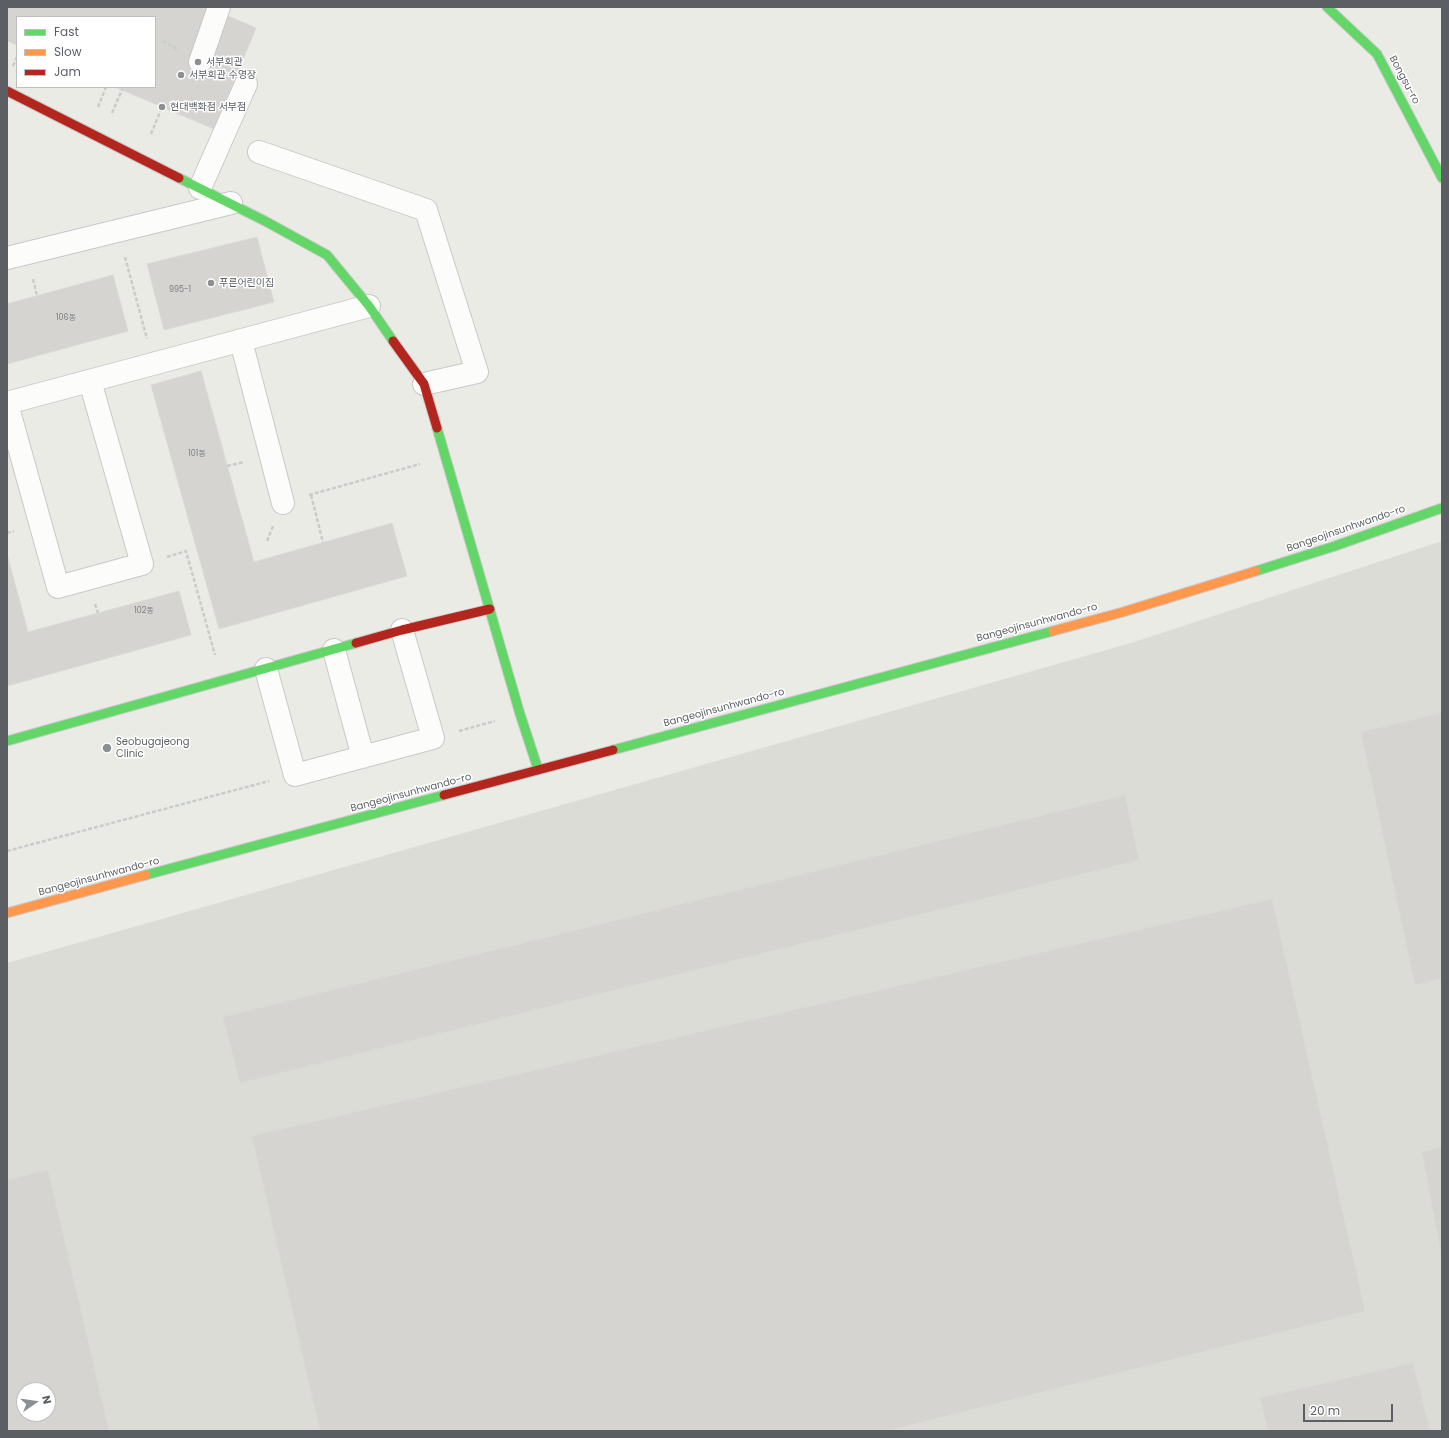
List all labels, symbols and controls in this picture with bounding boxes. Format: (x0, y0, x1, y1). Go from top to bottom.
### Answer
legend (16, 16, 156, 88)
text: Fast (54, 23, 79, 40)
text: Slow (54, 43, 82, 60)
street label: Bongsu-ro (1386, 54, 1422, 106)
place label: 서부회관 (206, 56, 243, 68)
marker: 서부회관 (193, 57, 203, 67)
text: Jam (54, 63, 81, 80)
place label: 서부회관 수영장 (189, 69, 256, 81)
marker: 서부회관 수영장 (176, 70, 186, 80)
place label: 현대백화점 서부점 (170, 101, 246, 113)
marker: 현대백화점 서부점 (157, 102, 167, 112)
place label: 푸른어린이집 (219, 277, 274, 289)
marker: 푸른어린이집 (206, 278, 216, 288)
house number: 995-1 (169, 285, 191, 295)
house number: 106동 (56, 313, 76, 323)
house number: 101동 (188, 449, 206, 459)
street label: Bangeojinsunhwando-ro (1285, 503, 1407, 555)
street label: Bangeojinsunhwando-ro (975, 601, 1099, 645)
house number: 102동 (134, 606, 154, 616)
street label: Bangeojinsunhwando-ro (662, 686, 786, 730)
place label: Seobugajeong Clinic (116, 736, 189, 760)
marker: Seobugajeong Clinic (101, 742, 113, 754)
street label: Bangeojinsunhwando-ro (349, 771, 473, 815)
street label: Bangeojinsunhwando-ro (37, 855, 161, 899)
north arrow (16, 1382, 56, 1422)
text: N (38, 1394, 55, 1405)
scale bar (1305, 1396, 1395, 1422)
text: 20 m (1310, 1402, 1340, 1419)

